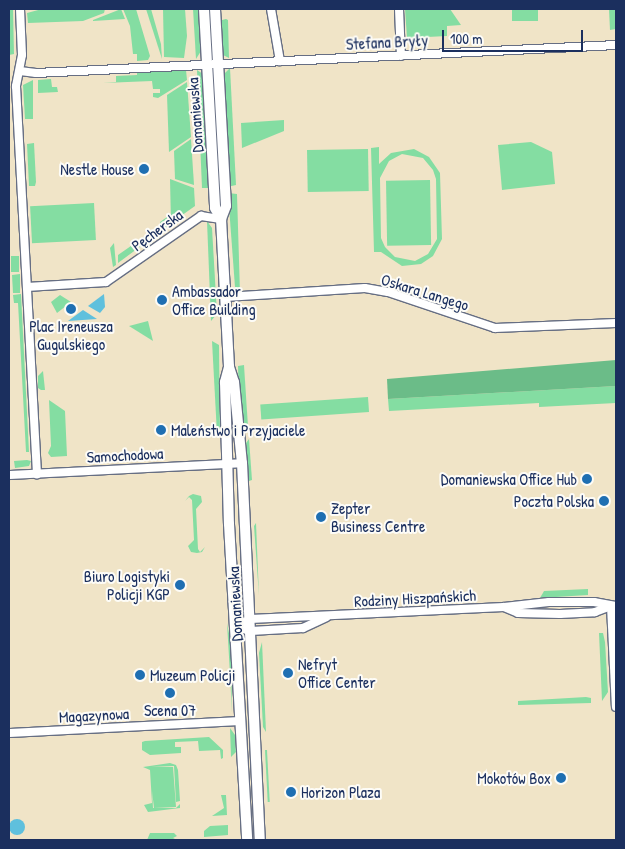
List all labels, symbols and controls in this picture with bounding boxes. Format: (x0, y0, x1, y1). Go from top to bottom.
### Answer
scale bar (445, 20, 586, 52)
text: 100 m (450, 28, 483, 49)
street label: Stefana Bryły (345, 30, 429, 54)
street label: Domaniewska (183, 77, 207, 153)
place label: Nestle House (60, 159, 134, 179)
marker: Nestle House (138, 163, 150, 175)
street label: Pęcherska (128, 205, 186, 255)
street label: Oskara Langego (379, 270, 471, 314)
place label: Ambassador Office Building (172, 281, 256, 319)
marker: Ambassador Office Building (156, 294, 168, 306)
marker: Plac Ireneusza Gugulskiego (65, 303, 77, 315)
place label: Plac Ireneusza Gugulskiego (29, 316, 113, 354)
place label: Maleństwo i Przyjaciele (171, 420, 305, 440)
marker: Maleństwo i Przyjaciele (155, 424, 167, 436)
street label: Samochodowa (86, 443, 164, 467)
place label: Domaniewska Office Hub (441, 469, 577, 489)
marker: Domaniewska Office Hub (581, 473, 593, 485)
place label: Poczta Polska (514, 491, 594, 511)
marker: Poczta Polska (598, 495, 610, 507)
place label: Zepter Business Centre (331, 498, 425, 536)
marker: Zepter Business Centre (315, 511, 327, 523)
place label: Biuro Logistyki Policji KGP (84, 566, 170, 604)
street label: Domaniewska (223, 566, 247, 642)
marker: Biuro Logistyki Policji KGP (174, 579, 186, 591)
street label: Rodziny Hiszpańskich (354, 585, 476, 611)
place label: Nefryt Office Center (298, 654, 376, 692)
place label: Muzeum Policji (150, 665, 236, 685)
marker: Nefryt Office Center (282, 667, 294, 679)
marker: Muzeum Policji (134, 669, 146, 681)
marker: Scena 07 (164, 687, 176, 699)
place label: Scena 07 (144, 700, 196, 720)
street label: Magazynowa (58, 704, 130, 726)
place label: Mokotów Box (477, 768, 551, 788)
marker: Mokotów Box (555, 772, 567, 784)
place label: Horizon Plaza (301, 782, 380, 802)
marker: Horizon Plaza (285, 786, 297, 798)

